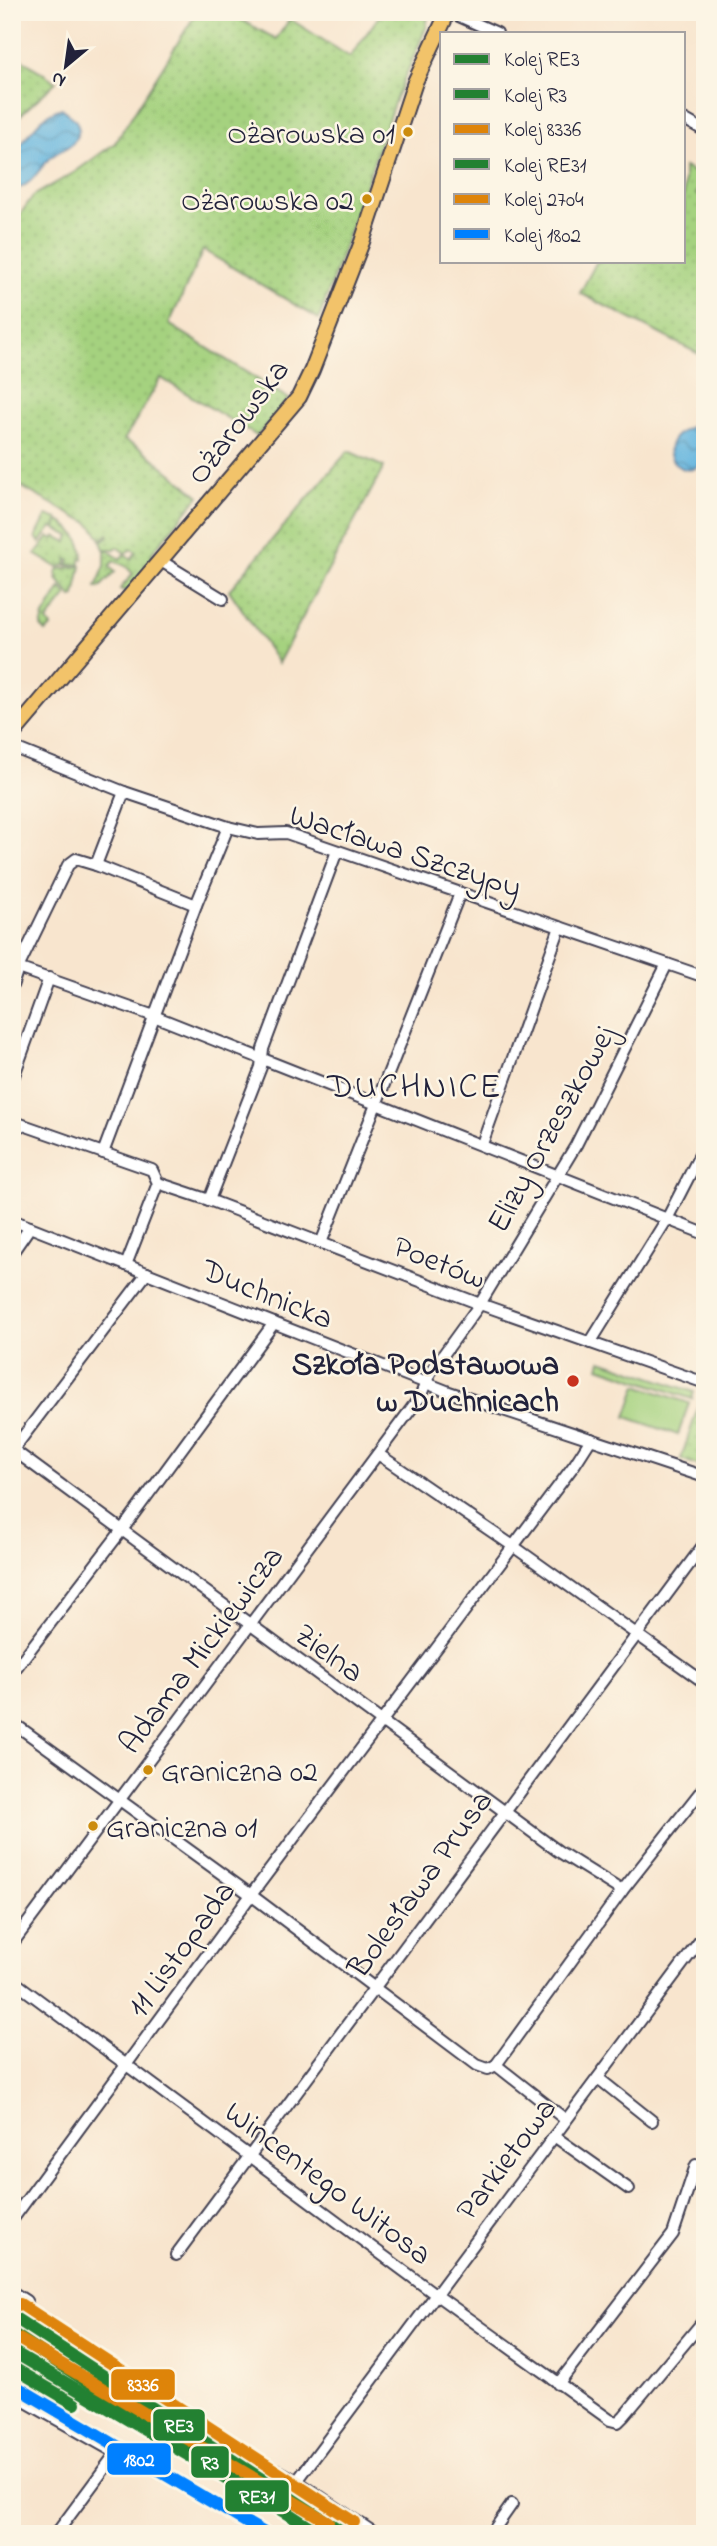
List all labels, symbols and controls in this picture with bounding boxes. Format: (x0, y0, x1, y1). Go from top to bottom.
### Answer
north arrow (32, 32, 102, 102)
legend (440, 32, 686, 262)
text: Kolej RE3 (504, 46, 580, 76)
text: N (47, 64, 71, 94)
text: Kolej R3 (504, 82, 567, 112)
place label: Ożarowska 01 (227, 114, 395, 158)
text: Kolej 8336 (504, 116, 581, 146)
marker: Ożarowska 01 (401, 125, 415, 139)
text: Kolej RE31 (504, 152, 587, 182)
place label: Ożarowska 02 (181, 181, 354, 225)
text: Kolej 2704 (504, 186, 584, 216)
marker: Ożarowska 02 (360, 192, 374, 206)
text: Kolej 1802 (504, 222, 581, 252)
street label: Ożarowska (177, 350, 303, 496)
street label: Wacława Szczypy (283, 794, 527, 913)
street label: Elizy Orzeszkowej (477, 1017, 630, 1242)
district label: DUCHNICE (326, 1063, 503, 1114)
street label: Poetów (386, 1225, 492, 1303)
street label: Duchnicka (193, 1248, 340, 1344)
place label: Szkoła Podstawowa w Duchnicach (292, 1343, 559, 1427)
marker: Szkoła Podstawowa w Duchnicach (565, 1373, 581, 1389)
street label: Adama Mickiewicza (109, 1537, 297, 1765)
street label: Zielna (283, 1613, 373, 1696)
place label: Graniczna 02 (161, 1752, 318, 1796)
marker: Graniczna 02 (141, 1763, 155, 1777)
street label: Bolesława Prusa (337, 1781, 506, 1990)
place label: Graniczna 01 (106, 1808, 257, 1852)
marker: Graniczna 01 (86, 1819, 100, 1833)
street label: 11 Listopada (117, 1872, 249, 2028)
street label: Parkietowa (446, 2089, 570, 2232)
street label: Wincentego Witosa (213, 2091, 441, 2279)
line badge: 8336 (110, 2368, 176, 2401)
text: 8336 (126, 2373, 159, 2400)
line badge: RE3 (152, 2408, 206, 2442)
text: RE3 (164, 2414, 194, 2441)
line badge: 1802 (106, 2442, 172, 2476)
line badge: R3 (190, 2445, 230, 2479)
text: 1802 (124, 2448, 155, 2475)
text: R3 (201, 2451, 219, 2478)
line badge: RE31 (224, 2479, 290, 2513)
text: RE31 (239, 2485, 275, 2512)

